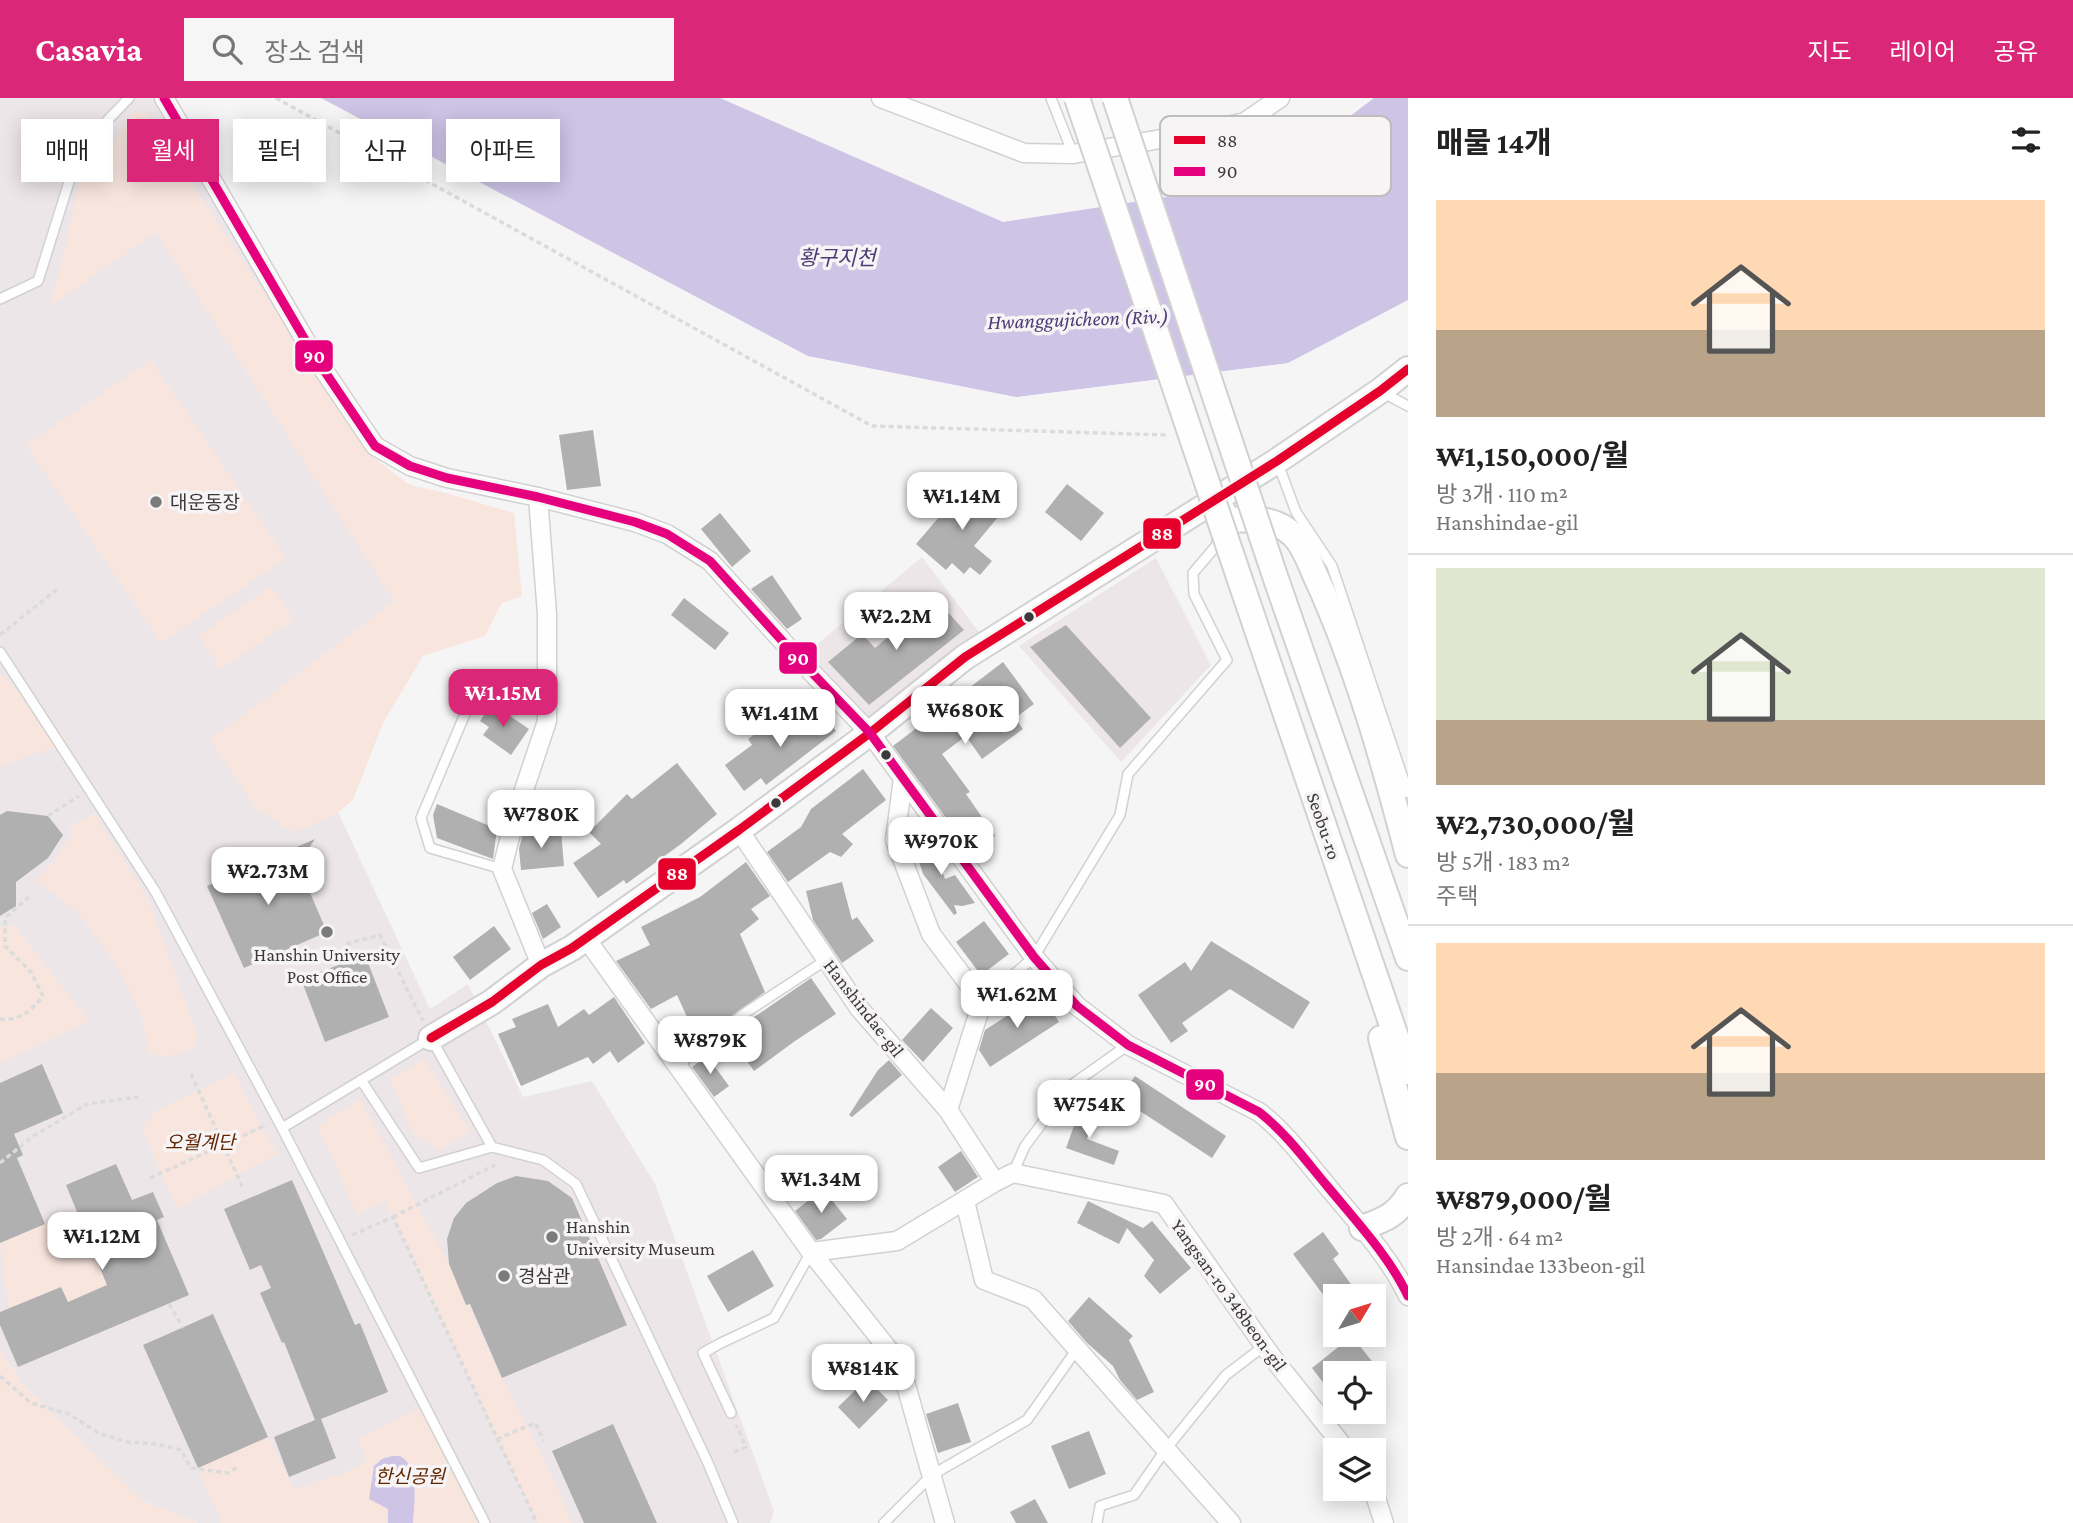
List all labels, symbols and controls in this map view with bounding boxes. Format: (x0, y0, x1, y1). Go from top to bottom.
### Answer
search box (184, 18, 674, 81)
icon: search (208, 30, 246, 68)
text: Casavia (35, 31, 142, 68)
text: 장소 검색 (264, 38, 365, 67)
text: 지도 (1807, 38, 1852, 65)
text: 레이어 (1890, 38, 1956, 65)
text: 공유 (1994, 38, 2038, 65)
legend (1160, 116, 1391, 196)
chip: 매매 (21, 119, 113, 182)
chip: 월세 (127, 119, 219, 182)
chip: 필터 (233, 119, 326, 182)
chip: 신규 (340, 119, 432, 182)
chip: 아파트 (446, 119, 560, 182)
icon: filters (2007, 121, 2045, 159)
text: 매물 14개 (1436, 126, 1552, 159)
text: 88 (1217, 130, 1237, 151)
text: 90 (1217, 161, 1237, 182)
water label: 황구지천 (798, 246, 878, 270)
icon: home (1678, 246, 1804, 372)
water label: Hwanggujicheon (Riv.) (987, 304, 1169, 334)
line badge: 90 (294, 339, 334, 373)
text: 90 (303, 346, 325, 367)
text: ₩1,150,000/월 (1436, 439, 1629, 472)
pin: ₩1.14M (905, 472, 1019, 532)
text: 방 3개 · 110 m² (1436, 481, 1568, 507)
text: ₩1.14M (923, 482, 1001, 508)
place label: 대운동장 (170, 492, 240, 513)
marker: 대운동장 (148, 494, 164, 510)
text: Hanshindae-gil (1436, 509, 1579, 535)
line badge: 88 (1142, 517, 1182, 550)
text: 88 (1151, 523, 1173, 544)
pin: ₩2.2M (847, 592, 945, 652)
text: ₩2.2M (860, 602, 932, 628)
unlabelled marker (1022, 610, 1036, 624)
icon: home (1678, 614, 1804, 740)
line badge: 90 (778, 641, 818, 675)
text: 90 (787, 648, 809, 669)
pin: ₩1.15M (446, 670, 560, 729)
text: ₩1.15M (465, 679, 541, 705)
pin: ₩680K (916, 686, 1014, 746)
pin: ₩1.41M (723, 690, 837, 749)
text: ₩680K (927, 696, 1003, 722)
text: ₩1.41M (741, 699, 819, 725)
unlabelled marker (879, 748, 893, 762)
pin: ₩780K (492, 790, 590, 850)
street label: Seobu-ro (1303, 790, 1345, 862)
unlabelled marker (769, 796, 783, 810)
text: ₩780K (503, 800, 579, 826)
text: ₩2,730,000/월 (1436, 807, 1635, 840)
pin: ₩970K (892, 818, 990, 877)
text: ₩970K (904, 827, 978, 853)
pin: ₩2.73M (211, 848, 325, 907)
text: 방 5개 · 183 m² (1436, 849, 1570, 875)
text: ₩2.73M (227, 857, 309, 883)
line badge: 88 (657, 857, 697, 891)
text: 88 (666, 863, 688, 884)
text: 주택 (1436, 883, 1478, 909)
marker: Hanshin University Post Office (319, 924, 335, 940)
place label: Hanshin University Post Office (254, 944, 400, 987)
street label: Hanshindae-gil (819, 955, 909, 1061)
pin: ₩1.62M (960, 970, 1074, 1030)
text: ₩1.62M (977, 980, 1057, 1006)
icon: home (1678, 989, 1804, 1115)
pin: ₩879K (661, 1016, 759, 1076)
text: ₩879K (674, 1026, 746, 1052)
line badge: 90 (1185, 1068, 1225, 1101)
text: 90 (1194, 1074, 1216, 1095)
pin: ₩754K (1040, 1080, 1138, 1140)
text: ₩754K (1053, 1090, 1125, 1116)
park label: 오월계단 (165, 1132, 237, 1153)
pin: ₩1.34M (764, 1156, 878, 1215)
text: ₩1.34M (781, 1165, 861, 1191)
text: ₩879,000/월 (1436, 1182, 1612, 1215)
pin: ₩1.12M (45, 1212, 159, 1272)
street label: Yangsan-ro 348beon-gil (1167, 1215, 1291, 1375)
place label: Hanshin University Museum (566, 1216, 715, 1259)
text: ₩1.12M (63, 1222, 141, 1248)
text: 방 2개 · 64 m² (1436, 1224, 1563, 1250)
marker: Hanshin University Museum (544, 1229, 560, 1245)
text: Hansindae 133beon-gil (1436, 1252, 1645, 1278)
place label: 경삼관 (518, 1266, 570, 1287)
marker: 경삼관 (496, 1268, 512, 1284)
north arrow (1323, 1284, 1386, 1348)
map controls (1323, 1284, 1386, 1501)
pin: ₩814K (814, 1344, 912, 1404)
text: ₩814K (828, 1354, 898, 1380)
button: locate (1323, 1361, 1386, 1424)
button: layers (1323, 1438, 1386, 1501)
park label: 한신공원 (375, 1466, 446, 1487)

